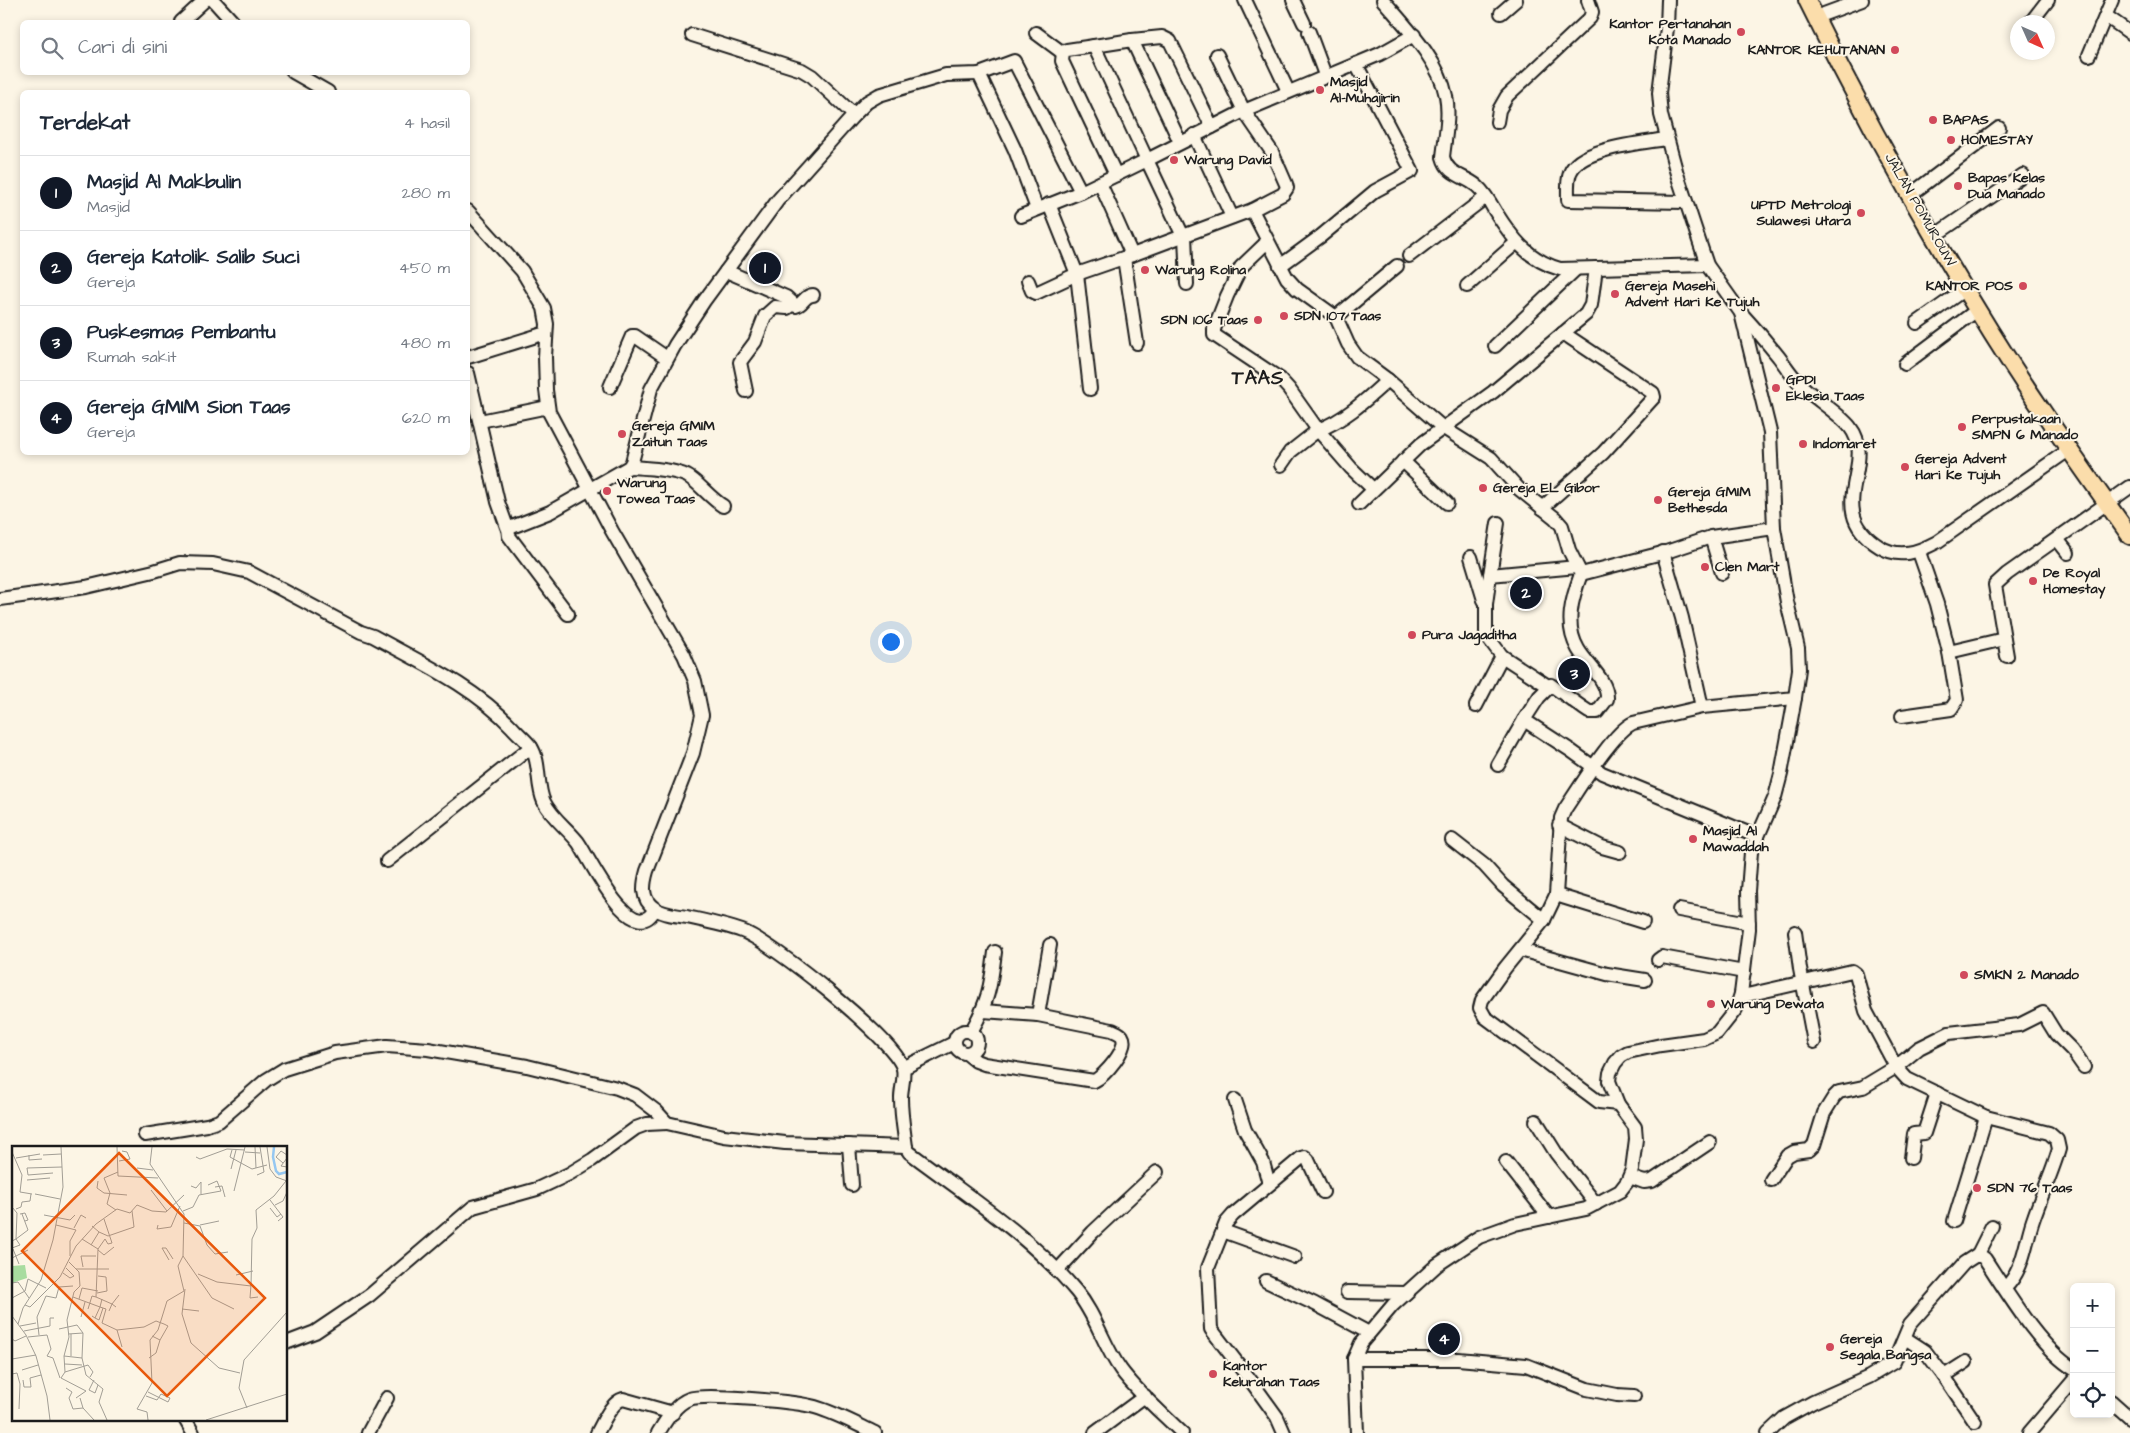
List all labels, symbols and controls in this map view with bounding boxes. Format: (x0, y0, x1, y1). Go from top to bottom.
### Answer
place label: Kantor Pertanahan Kota Manado (1609, 14, 1731, 50)
north arrow (2010, 15, 2055, 60)
search box (20, 20, 470, 75)
marker: Kantor Pertanahan Kota Manado (1735, 26, 1747, 38)
icon: search (38, 34, 66, 62)
text: Cari di sini (78, 34, 167, 61)
place label: KANTOR KEHUTANAN (1748, 40, 1885, 60)
marker: KANTOR KEHUTANAN (1889, 44, 1901, 56)
place label: Masjid Al-Muhajirin (1330, 72, 1400, 108)
marker: Masjid Al-Muhajirin (1314, 84, 1326, 96)
text: Terdekat (40, 108, 130, 137)
place label: BAPAS (1943, 110, 1989, 130)
text: 4 hasil (404, 112, 450, 134)
marker: BAPAS (1927, 114, 1939, 126)
place label: HOMESTAY (1961, 130, 2033, 150)
marker: HOMESTAY (1945, 134, 1957, 146)
place label: Warung David (1183, 150, 1273, 171)
street label: JALAN POMUROUW (1879, 150, 1961, 270)
marker: Warung David (1168, 154, 1180, 166)
place label: Bapas Kelas Dua Manado (1968, 168, 2045, 204)
text: Masjid Al Makbulin (87, 169, 241, 196)
marker: Bapas Kelas Dua Manado (1952, 180, 1964, 192)
text: 1 (55, 182, 57, 204)
text: 280 m (402, 182, 450, 204)
place label: UPTD Metrologi Sulawesi Utara (1751, 195, 1852, 231)
text: Masjid (87, 196, 130, 218)
marker: UPTD Metrologi Sulawesi Utara (1855, 207, 1867, 219)
text: Gereja Katolik Salib Suci (87, 244, 299, 271)
pin: 1 (749, 249, 781, 287)
text: 2 (51, 257, 61, 279)
text: 450 m (399, 257, 450, 279)
place label: Warung Rolina (1154, 260, 1247, 281)
marker: Warung Rolina (1139, 264, 1151, 276)
text: Gereja (87, 271, 135, 293)
place label: Gereja Masehi Advent Hari Ke Tujuh (1625, 276, 1760, 312)
place label: KANTOR POS (1926, 276, 2013, 296)
marker: KANTOR POS (2017, 280, 2029, 292)
marker: Gereja Masehi Advent Hari Ke Tujuh (1609, 288, 1621, 300)
place label: SDN 107 Taas (1293, 306, 1381, 326)
place label: SDN 106 Taas (1160, 310, 1248, 330)
marker: SDN 107 Taas (1278, 310, 1290, 322)
marker: SDN 106 Taas (1252, 314, 1264, 326)
text: Puskesmas Pembantu (87, 319, 276, 346)
text: 3 (52, 332, 60, 354)
text: 480 m (400, 332, 450, 354)
text: Rumah sakit (87, 346, 176, 368)
district label: TAAS (1231, 365, 1284, 392)
place label: GPDI Eklesia Taas (1786, 370, 1865, 406)
marker: GPDI Eklesia Taas (1770, 382, 1782, 394)
text: Gereja GMIM Sion Taas (87, 394, 291, 421)
text: 4 (51, 407, 61, 429)
text: 620 m (402, 407, 450, 429)
place label: Perpustakaan SMPN 6 Manado (1971, 409, 2078, 445)
place label: Gereja GMIM Zaitun Taas (632, 416, 715, 452)
text: Gereja (87, 421, 135, 443)
marker: Perpustakaan SMPN 6 Manado (1956, 421, 1968, 433)
marker: Gereja GMIM Zaitun Taas (616, 428, 628, 440)
place label: Indomaret (1813, 434, 1876, 454)
marker: Indomaret (1797, 438, 1809, 450)
place label: Gereja Advent Hari Ke Tujuh (1915, 449, 2007, 485)
marker: Gereja Advent Hari Ke Tujuh (1899, 461, 1911, 473)
place label: Warung Towea Taas (616, 473, 695, 509)
place label: Gereja EL Gibor (1493, 478, 1600, 498)
marker: Gereja EL Gibor (1477, 482, 1489, 494)
place label: Gereja GMIM Bethesda (1668, 482, 1751, 518)
marker: Warung Towea Taas (601, 485, 613, 497)
marker: Gereja GMIM Bethesda (1652, 494, 1664, 506)
place label: Clen Mart (1715, 557, 1780, 577)
marker: Clen Mart (1699, 561, 1711, 573)
place label: De Royal Homestay (2043, 563, 2106, 599)
pin: 2 (1510, 574, 1542, 612)
marker: De Royal Homestay (2027, 575, 2039, 587)
place label: Pura Jagaditha (1422, 625, 1517, 646)
your location (878, 629, 904, 655)
marker: Pura Jagaditha (1406, 629, 1418, 641)
pin: 3 (1558, 655, 1590, 693)
place label: Masjid Al Mawaddah (1703, 821, 1770, 857)
marker: Masjid Al Mawaddah (1687, 833, 1699, 845)
place label: SMKN 2 Manado (1973, 965, 2079, 985)
marker: SMKN 2 Manado (1958, 969, 1970, 981)
place label: Warung Dewata (1720, 994, 1825, 1015)
marker: Warung Dewata (1705, 998, 1717, 1010)
inset map (12, 1146, 288, 1420)
place label: SDN 76 Taas (1986, 1178, 2072, 1198)
marker: SDN 76 Taas (1971, 1182, 1983, 1194)
map controls (2070, 1283, 2115, 1418)
button: + (2070, 1283, 2115, 1328)
pin: 4 (1428, 1320, 1460, 1358)
button: − (2070, 1328, 2115, 1373)
place label: Gereja Segala Bangsa (1839, 1329, 1932, 1366)
marker: Gereja Segala Bangsa (1824, 1341, 1836, 1353)
place label: Kantor Kelurahan Taas (1223, 1356, 1320, 1392)
marker: Kantor Kelurahan Taas (1207, 1368, 1219, 1380)
button: locate (2070, 1373, 2115, 1418)

